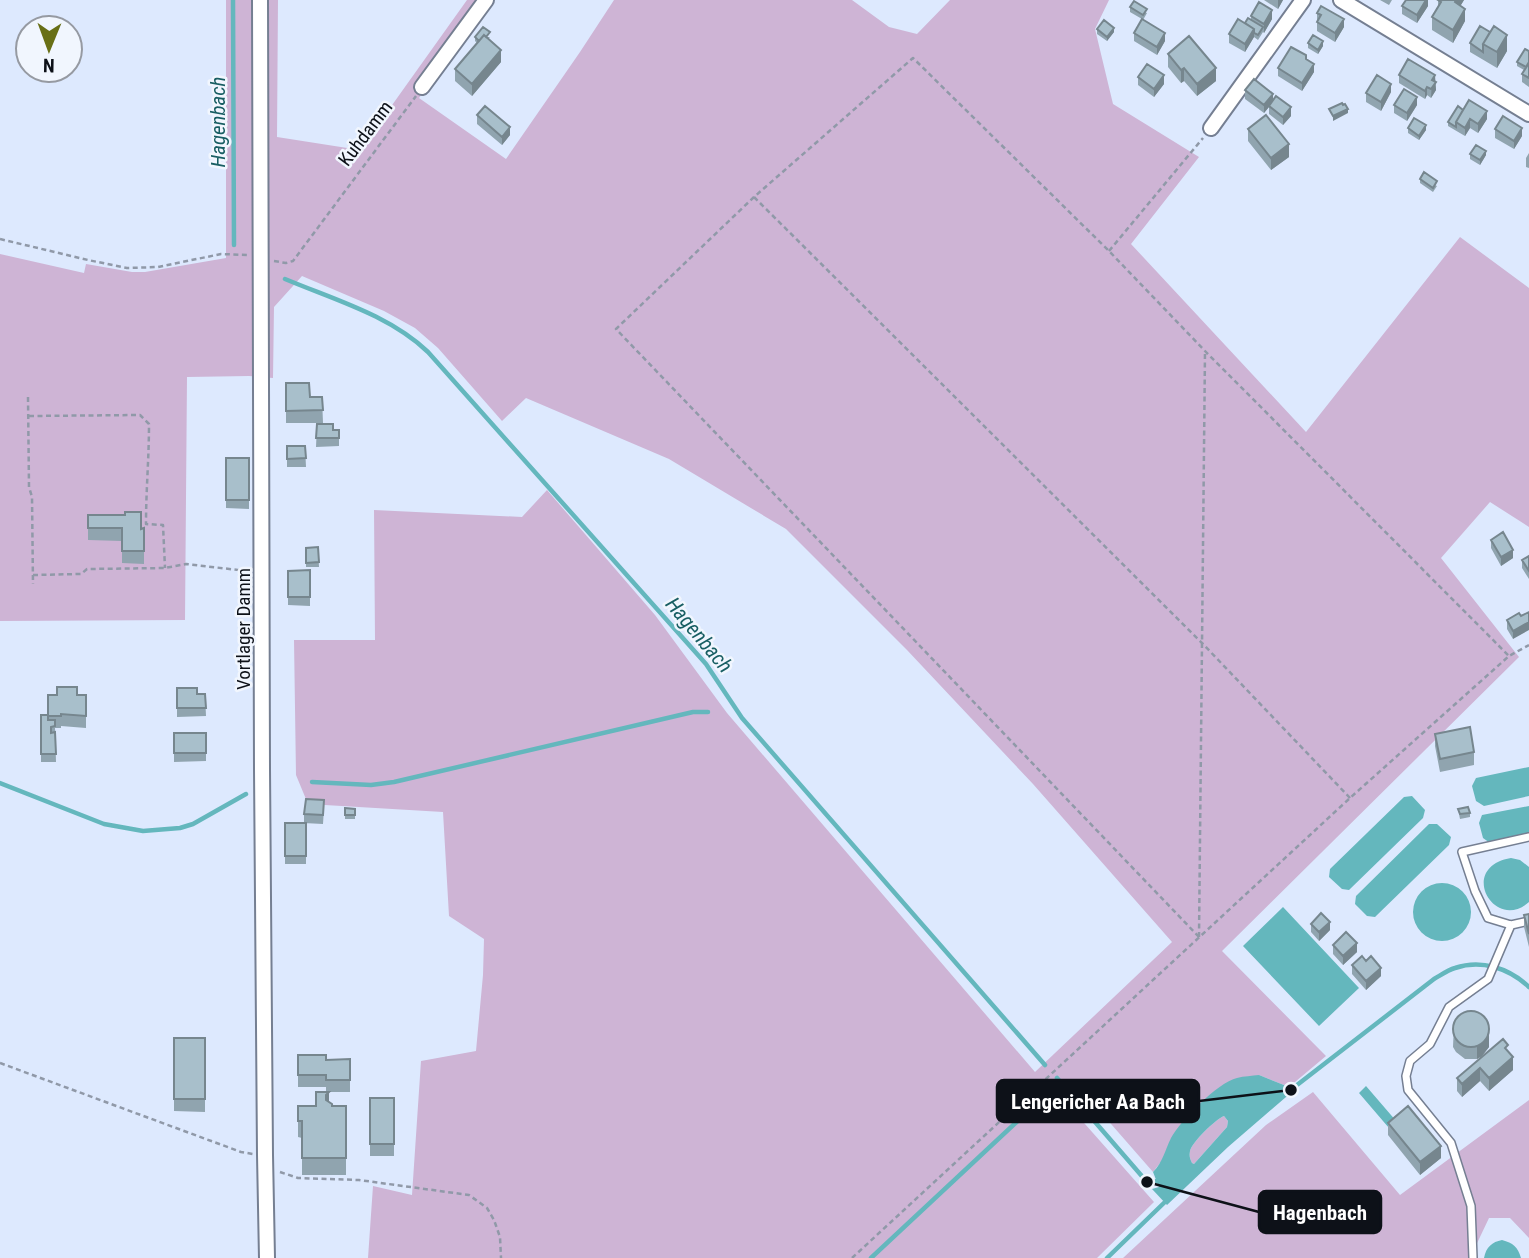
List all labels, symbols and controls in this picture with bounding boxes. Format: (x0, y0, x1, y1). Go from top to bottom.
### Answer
north arrow (14, 14, 84, 84)
text: N (43, 54, 55, 77)
water label: Hagenbach (206, 77, 230, 167)
street label: Kuhdamm (333, 96, 397, 170)
street label: Vortlager Damm (232, 568, 255, 690)
water label: Hagenbach (661, 592, 737, 678)
callout: Lengericher Aa Bach (997, 1080, 1199, 1122)
text: Lengericher Aa Bach (1011, 1090, 1185, 1114)
callout: Hagenbach (1259, 1191, 1381, 1233)
text: Hagenbach (1273, 1201, 1367, 1225)

